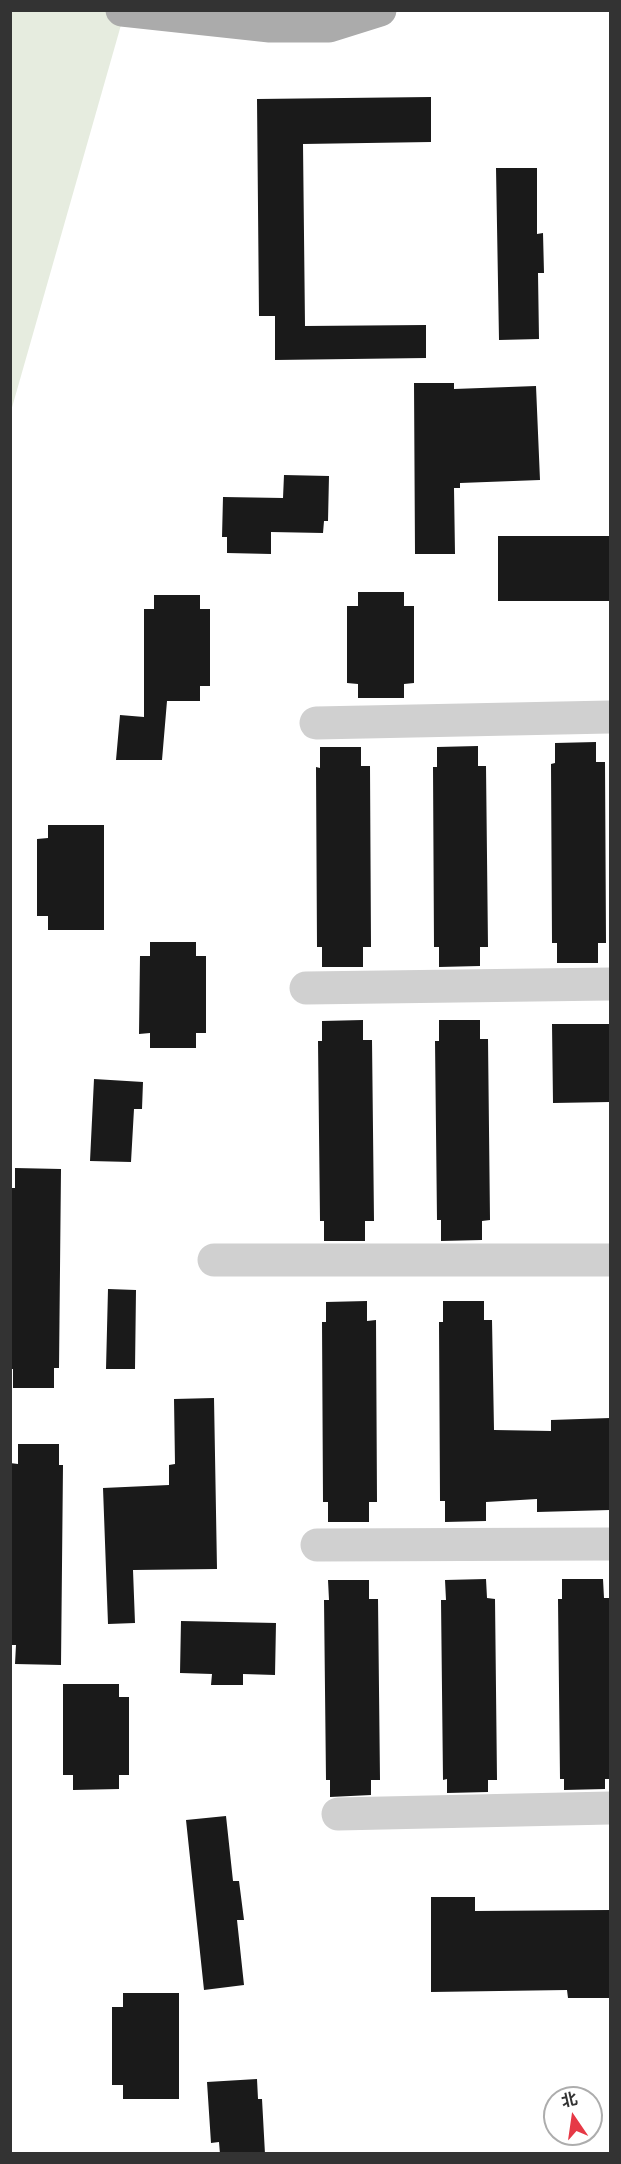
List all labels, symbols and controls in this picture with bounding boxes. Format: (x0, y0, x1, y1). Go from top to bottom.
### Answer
north arrow (543, 2086, 603, 2146)
text: 北 (559, 2089, 579, 2111)

